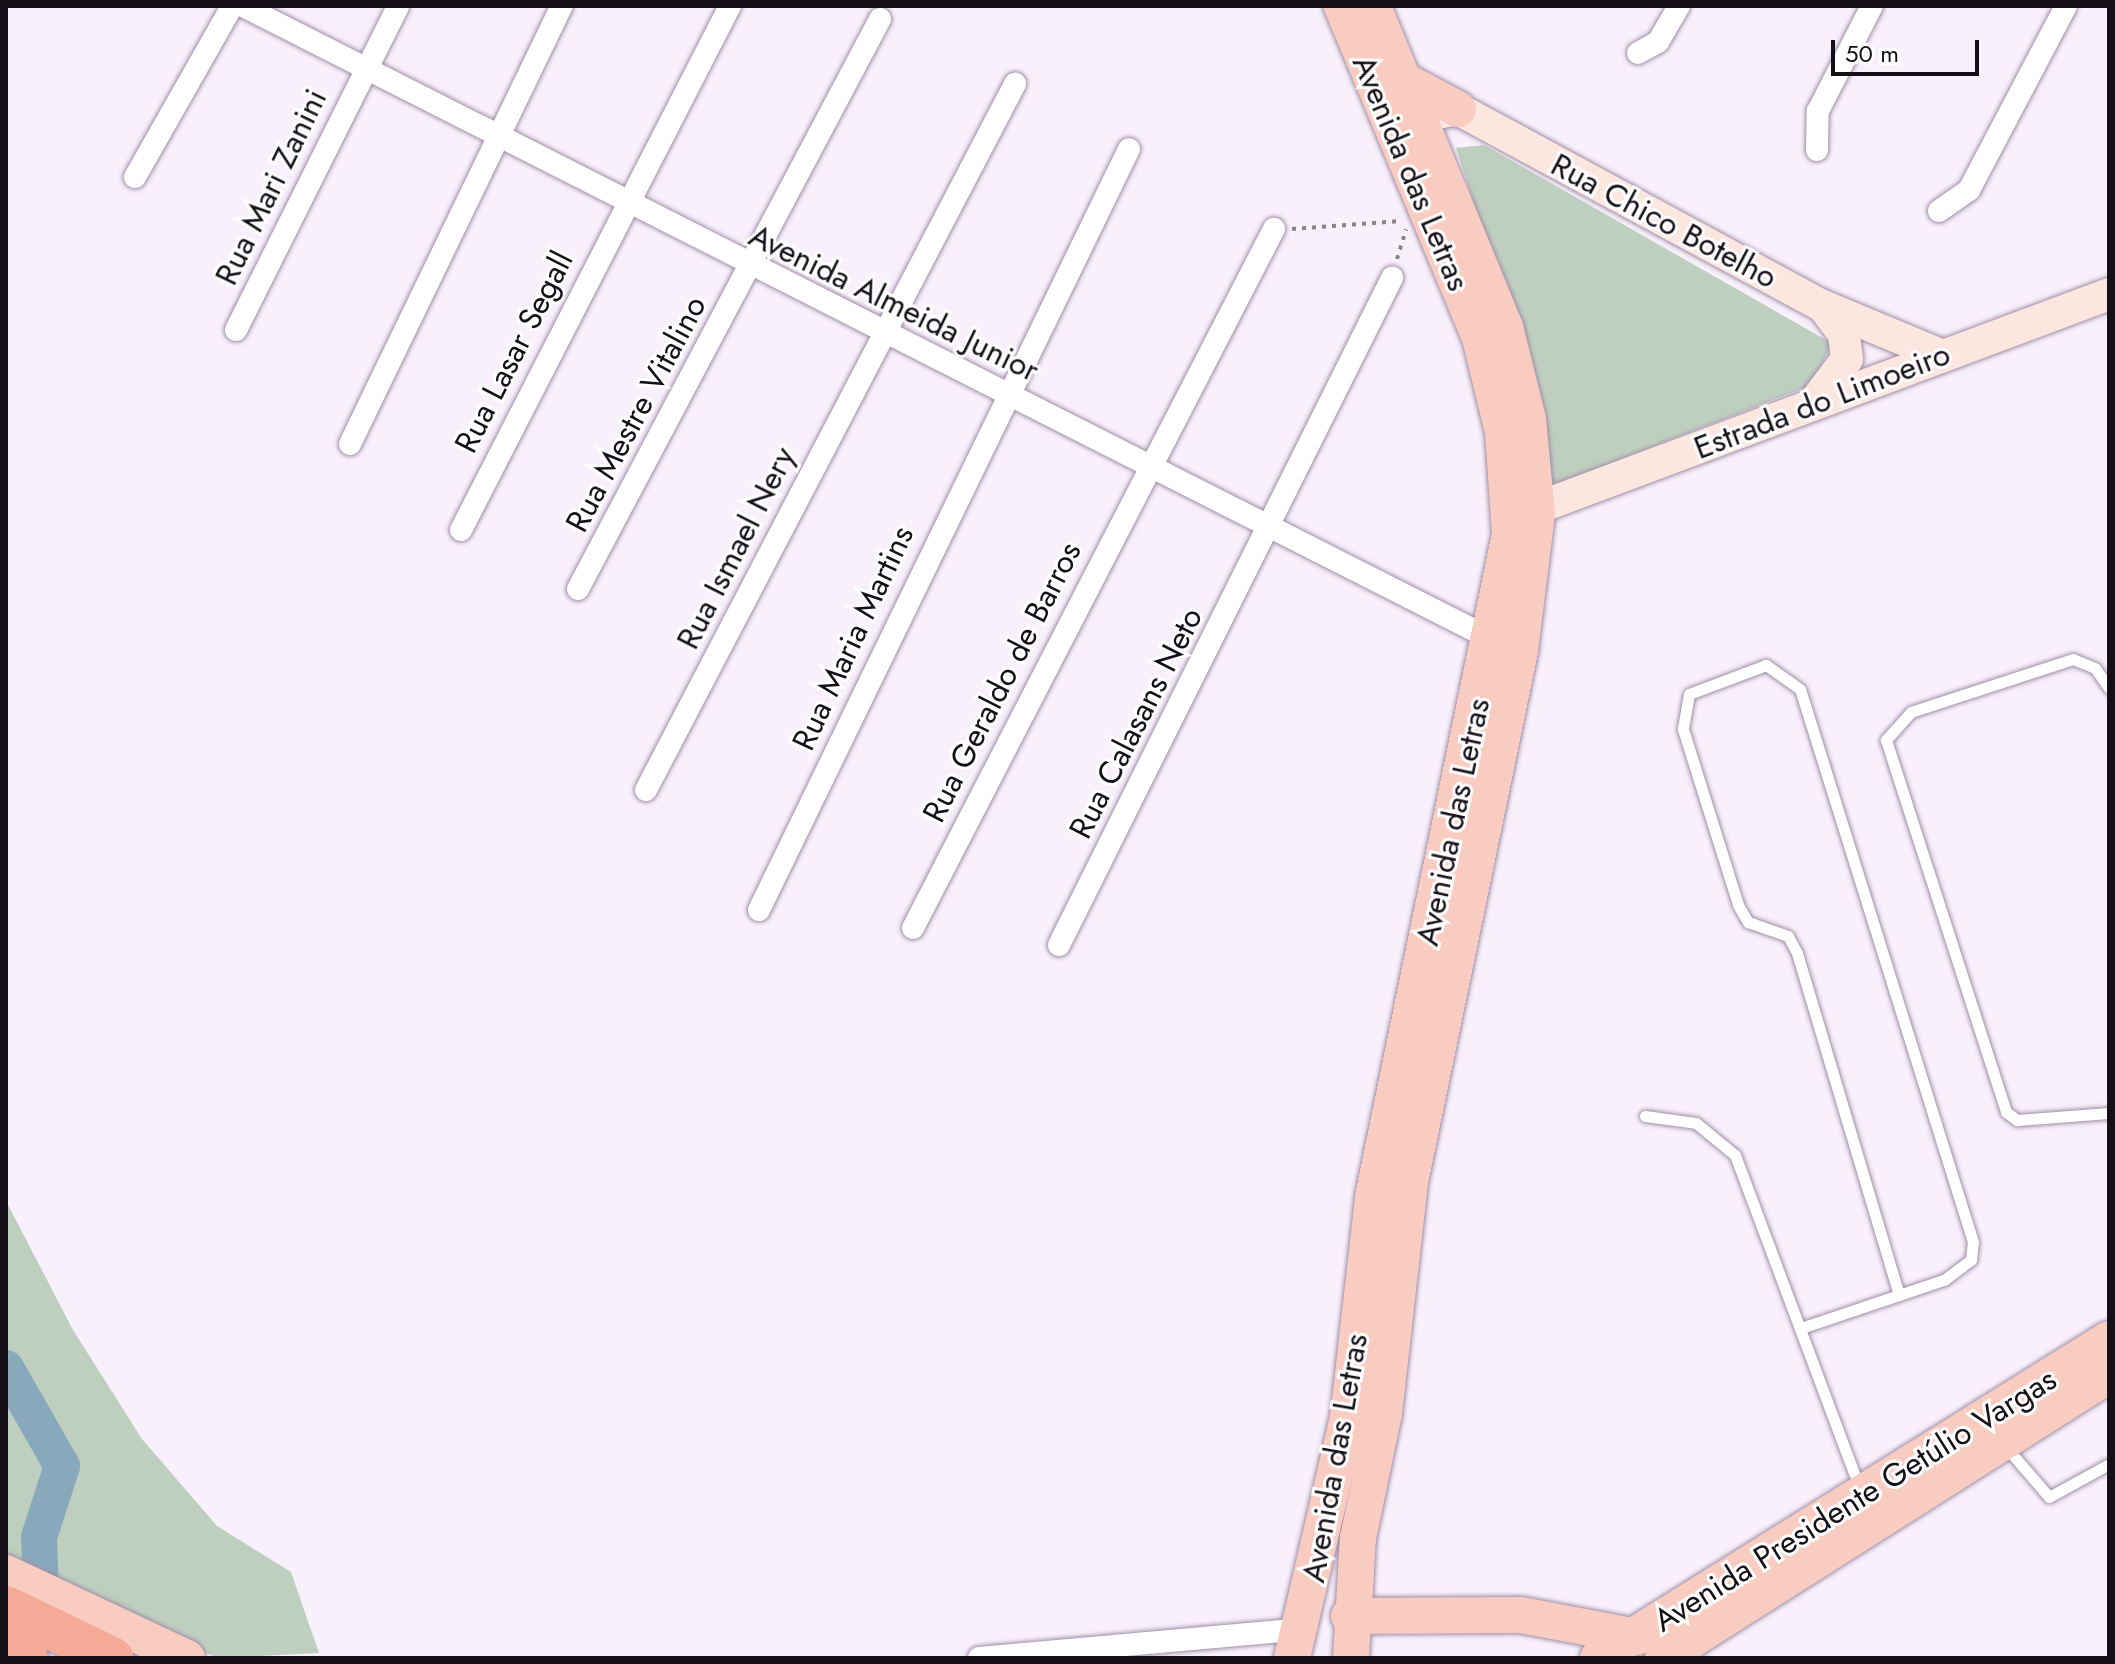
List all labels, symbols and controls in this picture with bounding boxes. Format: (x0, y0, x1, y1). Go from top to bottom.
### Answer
scale bar (1835, 24, 1983, 74)
text: 50 m (1845, 36, 1899, 71)
street label: Avenida das Letras (1344, 50, 1478, 296)
street label: Rua Mari Zanini (207, 83, 335, 291)
street label: Rua Chico Botelho (1545, 145, 1783, 297)
street label: Avenida Almeida Junior (743, 216, 1045, 390)
street label: Rua Lasar Segall (447, 245, 581, 459)
street label: Rua Mestre Vitalino (558, 289, 714, 539)
street label: Estrada do Limoeiro (1689, 335, 1955, 467)
street label: Rua Ismael Nery (669, 441, 803, 655)
street label: Rua Maria Martins (784, 520, 922, 756)
street label: Rua Geraldo de Barros (915, 535, 1089, 829)
street label: Rua Calasans Neto (1061, 601, 1211, 845)
street label: Avenida das Letras (1408, 695, 1498, 949)
street label: Avenida das Letras (1294, 1331, 1376, 1585)
street label: Avenida Presidente Getúlio Vargas (1647, 1360, 2063, 1640)

